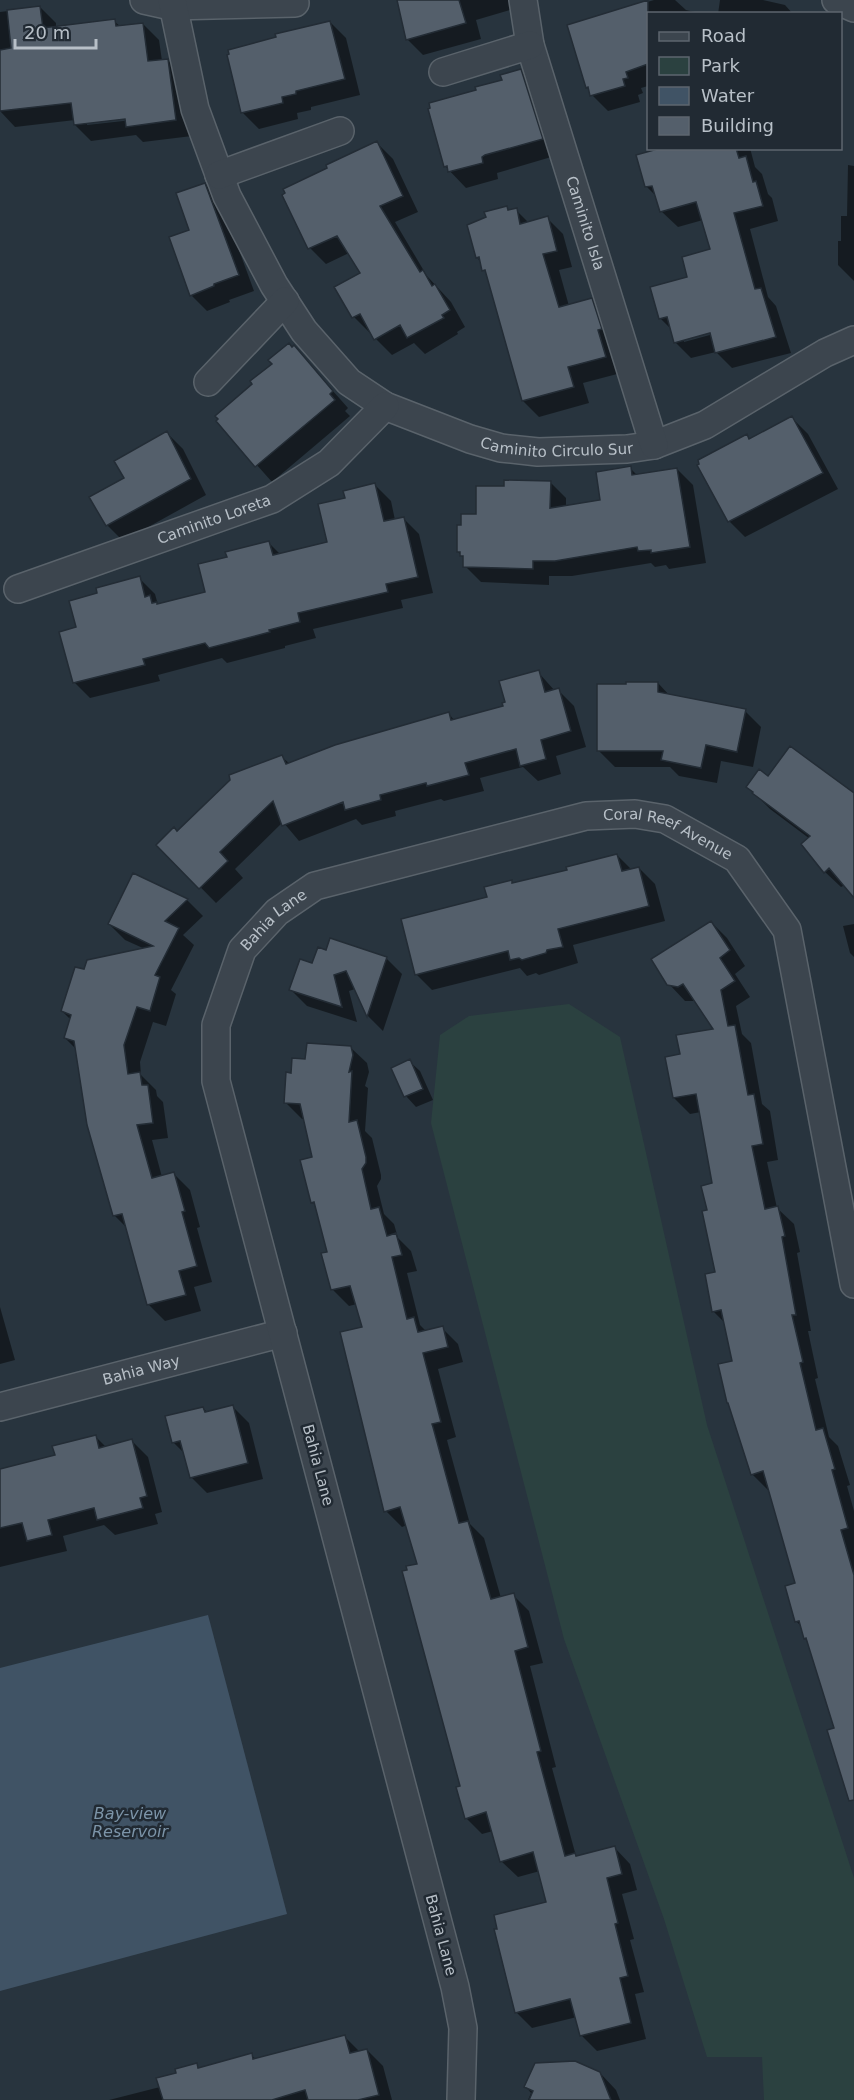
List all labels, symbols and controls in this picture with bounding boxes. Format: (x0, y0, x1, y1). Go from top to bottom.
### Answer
scale bar (15, 12, 96, 50)
legend (647, 12, 842, 150)
text: 20 m (24, 22, 70, 43)
text: Road (701, 25, 746, 46)
text: Park (701, 55, 740, 76)
text: Water (701, 85, 755, 106)
text: Building (701, 115, 774, 136)
street label: Caminito Isla (562, 174, 608, 272)
street label: Caminito Circulo Sur (478, 433, 635, 461)
street label: Caminito Loreta (155, 491, 273, 548)
street label: Coral Reef Avenue (603, 805, 736, 864)
street label: Bahia Lane (237, 885, 310, 955)
street label: Bahia Way (101, 1351, 182, 1389)
street label: Bahia Lane (299, 1422, 337, 1508)
water label: Bay-view Reservoir (92, 1804, 169, 1841)
street label: Bahia Lane (422, 1892, 460, 1978)

